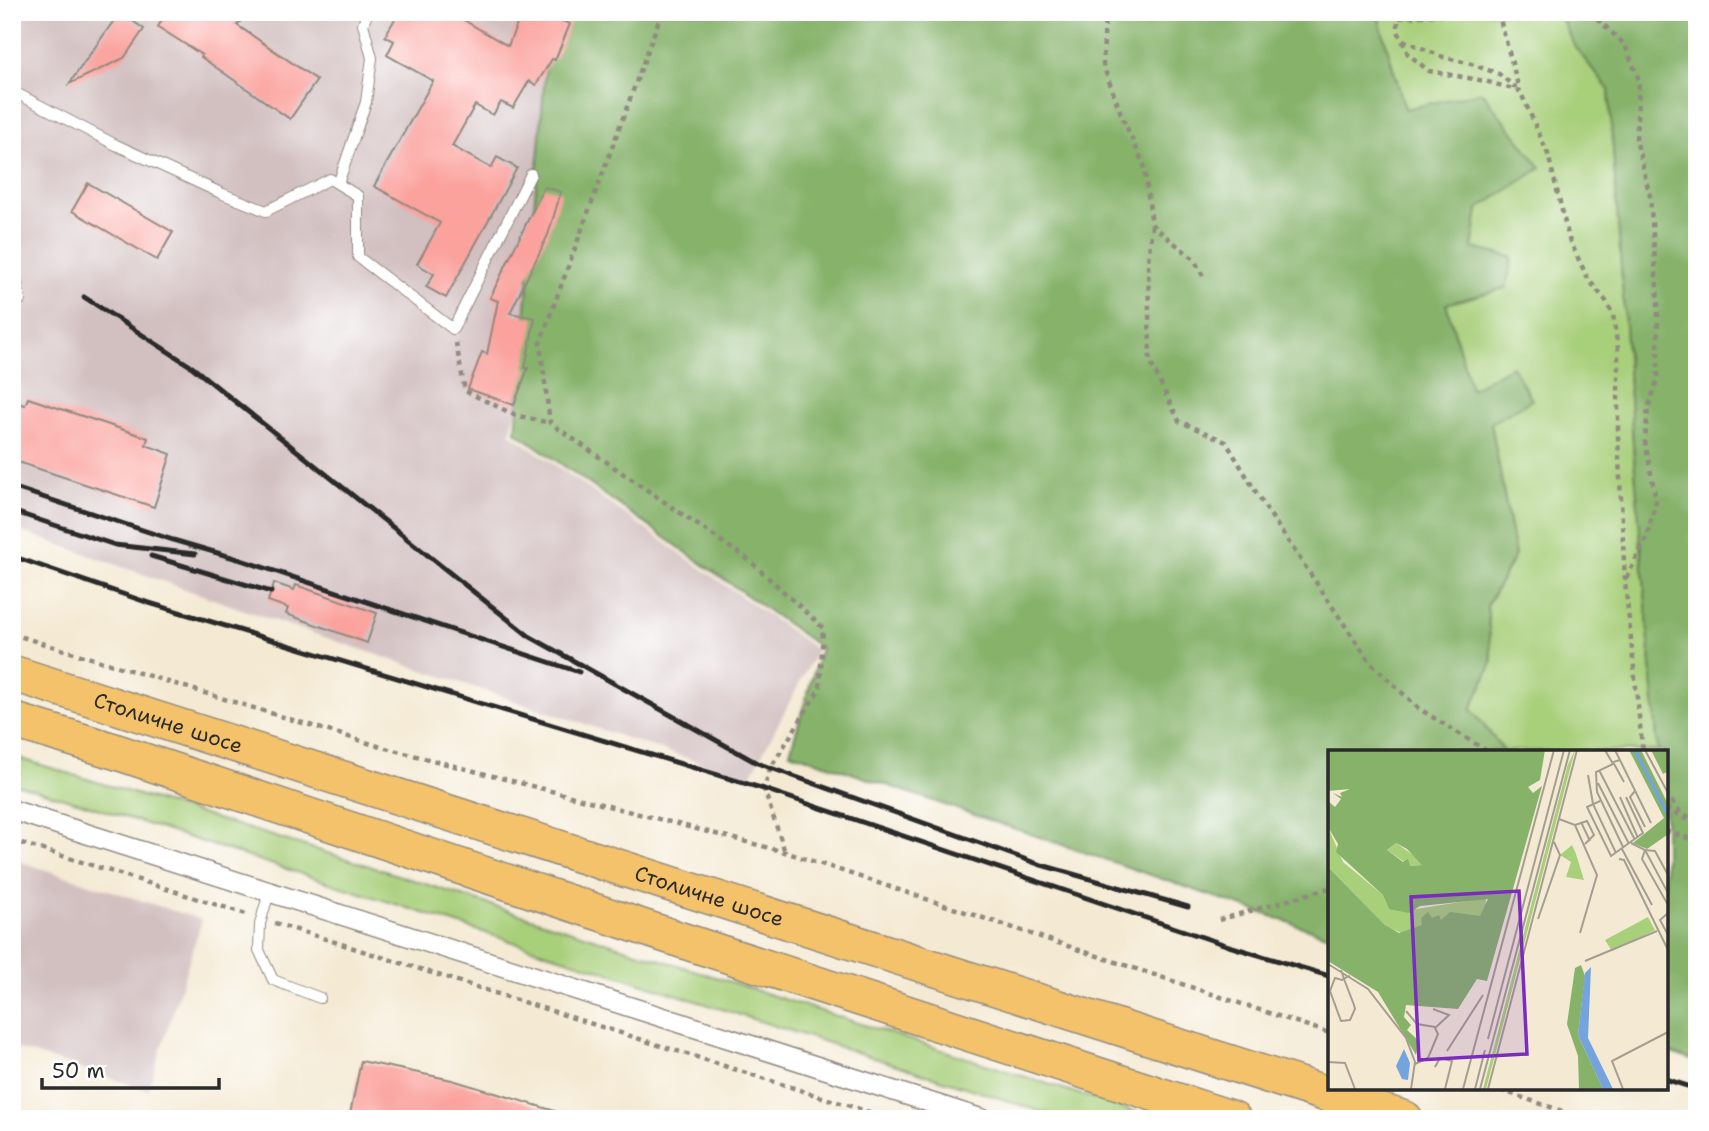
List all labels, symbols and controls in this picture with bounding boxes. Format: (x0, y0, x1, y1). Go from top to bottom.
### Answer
street label: Столичне шосе (90, 686, 246, 760)
inset map (1328, 750, 1667, 1089)
street label: Столичне шосе (631, 859, 787, 933)
scale bar (42, 1047, 219, 1091)
text: 50 m (52, 1057, 105, 1085)

